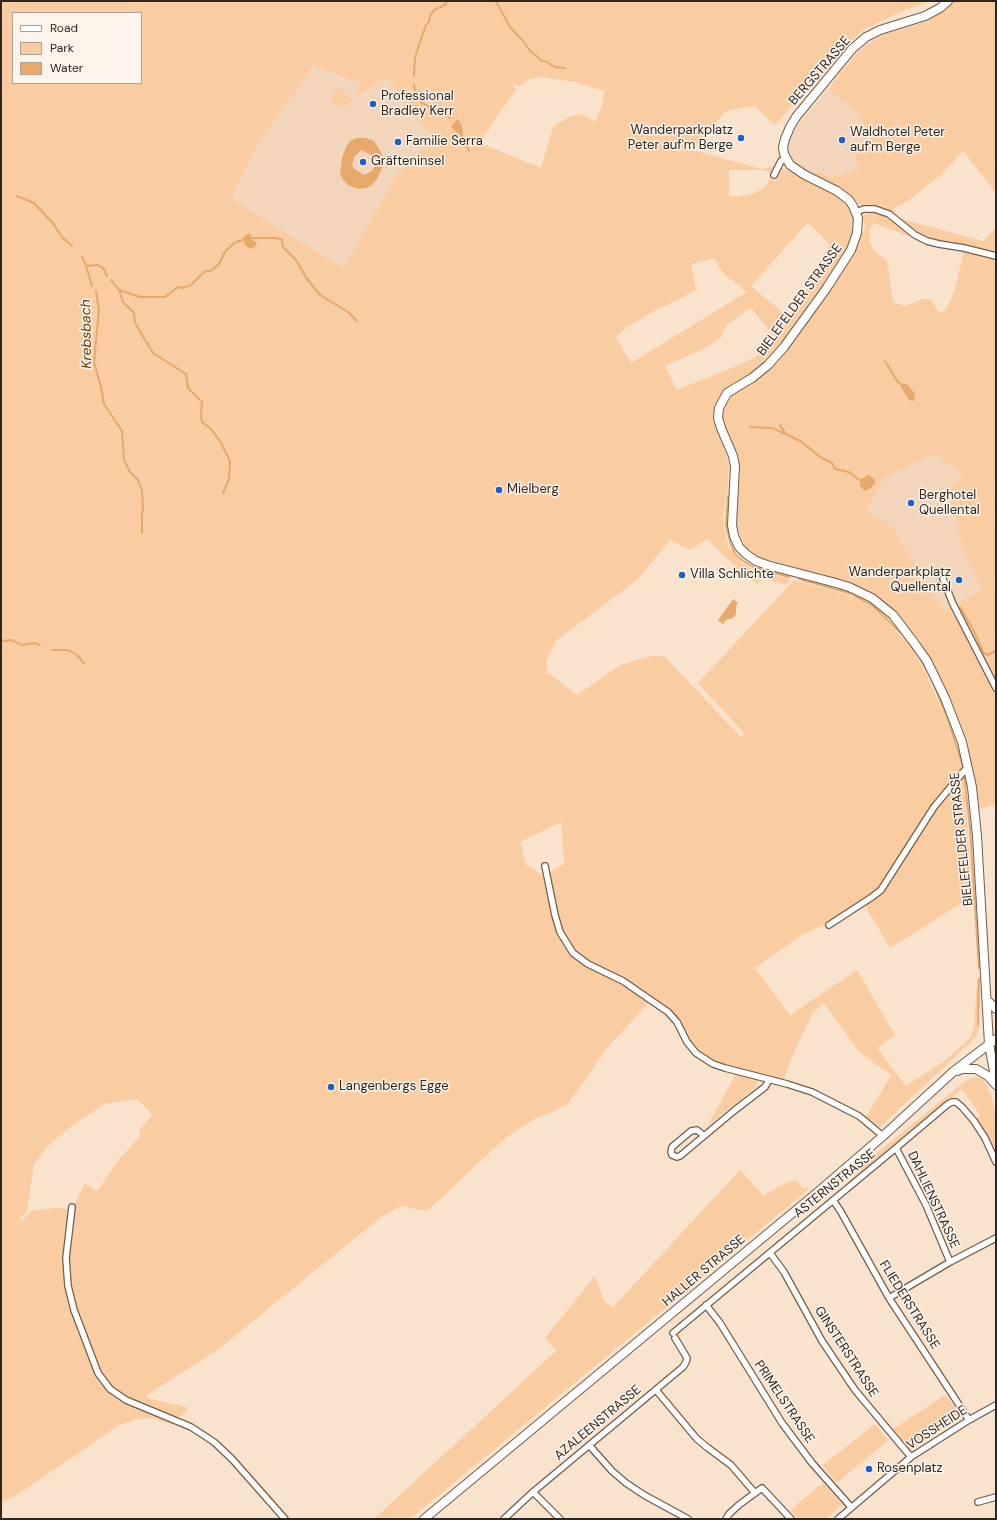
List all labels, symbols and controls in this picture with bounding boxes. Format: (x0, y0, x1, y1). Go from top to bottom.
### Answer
legend (12, 12, 142, 84)
text: Road (50, 20, 78, 36)
street label: BERGSTRASSE (786, 33, 854, 109)
text: Park (50, 40, 74, 56)
text: Water (50, 60, 83, 76)
place label: Professional Bradley Kerr (381, 89, 454, 120)
marker: Professional Bradley Kerr (368, 99, 378, 109)
place label: Wanderparkplatz Peter auf'm Berge (628, 123, 733, 154)
place label: Waldhotel Peter auf'm Berge (850, 125, 945, 156)
marker: Wanderparkplatz Peter auf'm Berge (736, 133, 746, 143)
place label: Familie Serra (406, 134, 483, 150)
marker: Waldhotel Peter auf'm Berge (837, 135, 847, 145)
marker: Familie Serra (393, 137, 403, 147)
place label: Gräfteninsel (371, 154, 444, 170)
marker: Gräfteninsel (358, 157, 368, 167)
street label: BIELEFELDER STRASSE (754, 241, 846, 359)
water label: Krebsbach (78, 299, 96, 369)
place label: Mielberg (507, 482, 559, 498)
marker: Mielberg (494, 485, 504, 495)
place label: Berghotel Quellental (919, 488, 980, 519)
marker: Berghotel Quellental (906, 498, 916, 508)
place label: Wanderparkplatz Quellental (849, 565, 951, 596)
place label: Villa Schlichte (690, 567, 774, 583)
marker: Villa Schlichte (677, 570, 687, 580)
marker: Wanderparkplatz Quellental (954, 575, 964, 585)
street label: BIELEFELDER STRASSE (947, 771, 977, 907)
place label: Langenbergs Egge (339, 1079, 449, 1095)
marker: Langenbergs Egge (326, 1082, 336, 1092)
street label: ASTERNSTRASSE (791, 1146, 879, 1222)
street label: DAHLIENSTRASSE (904, 1149, 962, 1251)
street label: HALLER STRASSE (659, 1232, 749, 1310)
street label: FLIEDERSTRASSE (875, 1258, 943, 1352)
street label: GINSTERSTRASSE (811, 1304, 881, 1400)
street label: PRIMELSTRASSE (751, 1358, 817, 1446)
street label: AZALEENSTRASSE (552, 1382, 644, 1464)
street label: VOSSHEIDE (904, 1403, 970, 1453)
place label: Rosenplatz (877, 1461, 942, 1477)
marker: Rosenplatz (864, 1464, 874, 1474)

